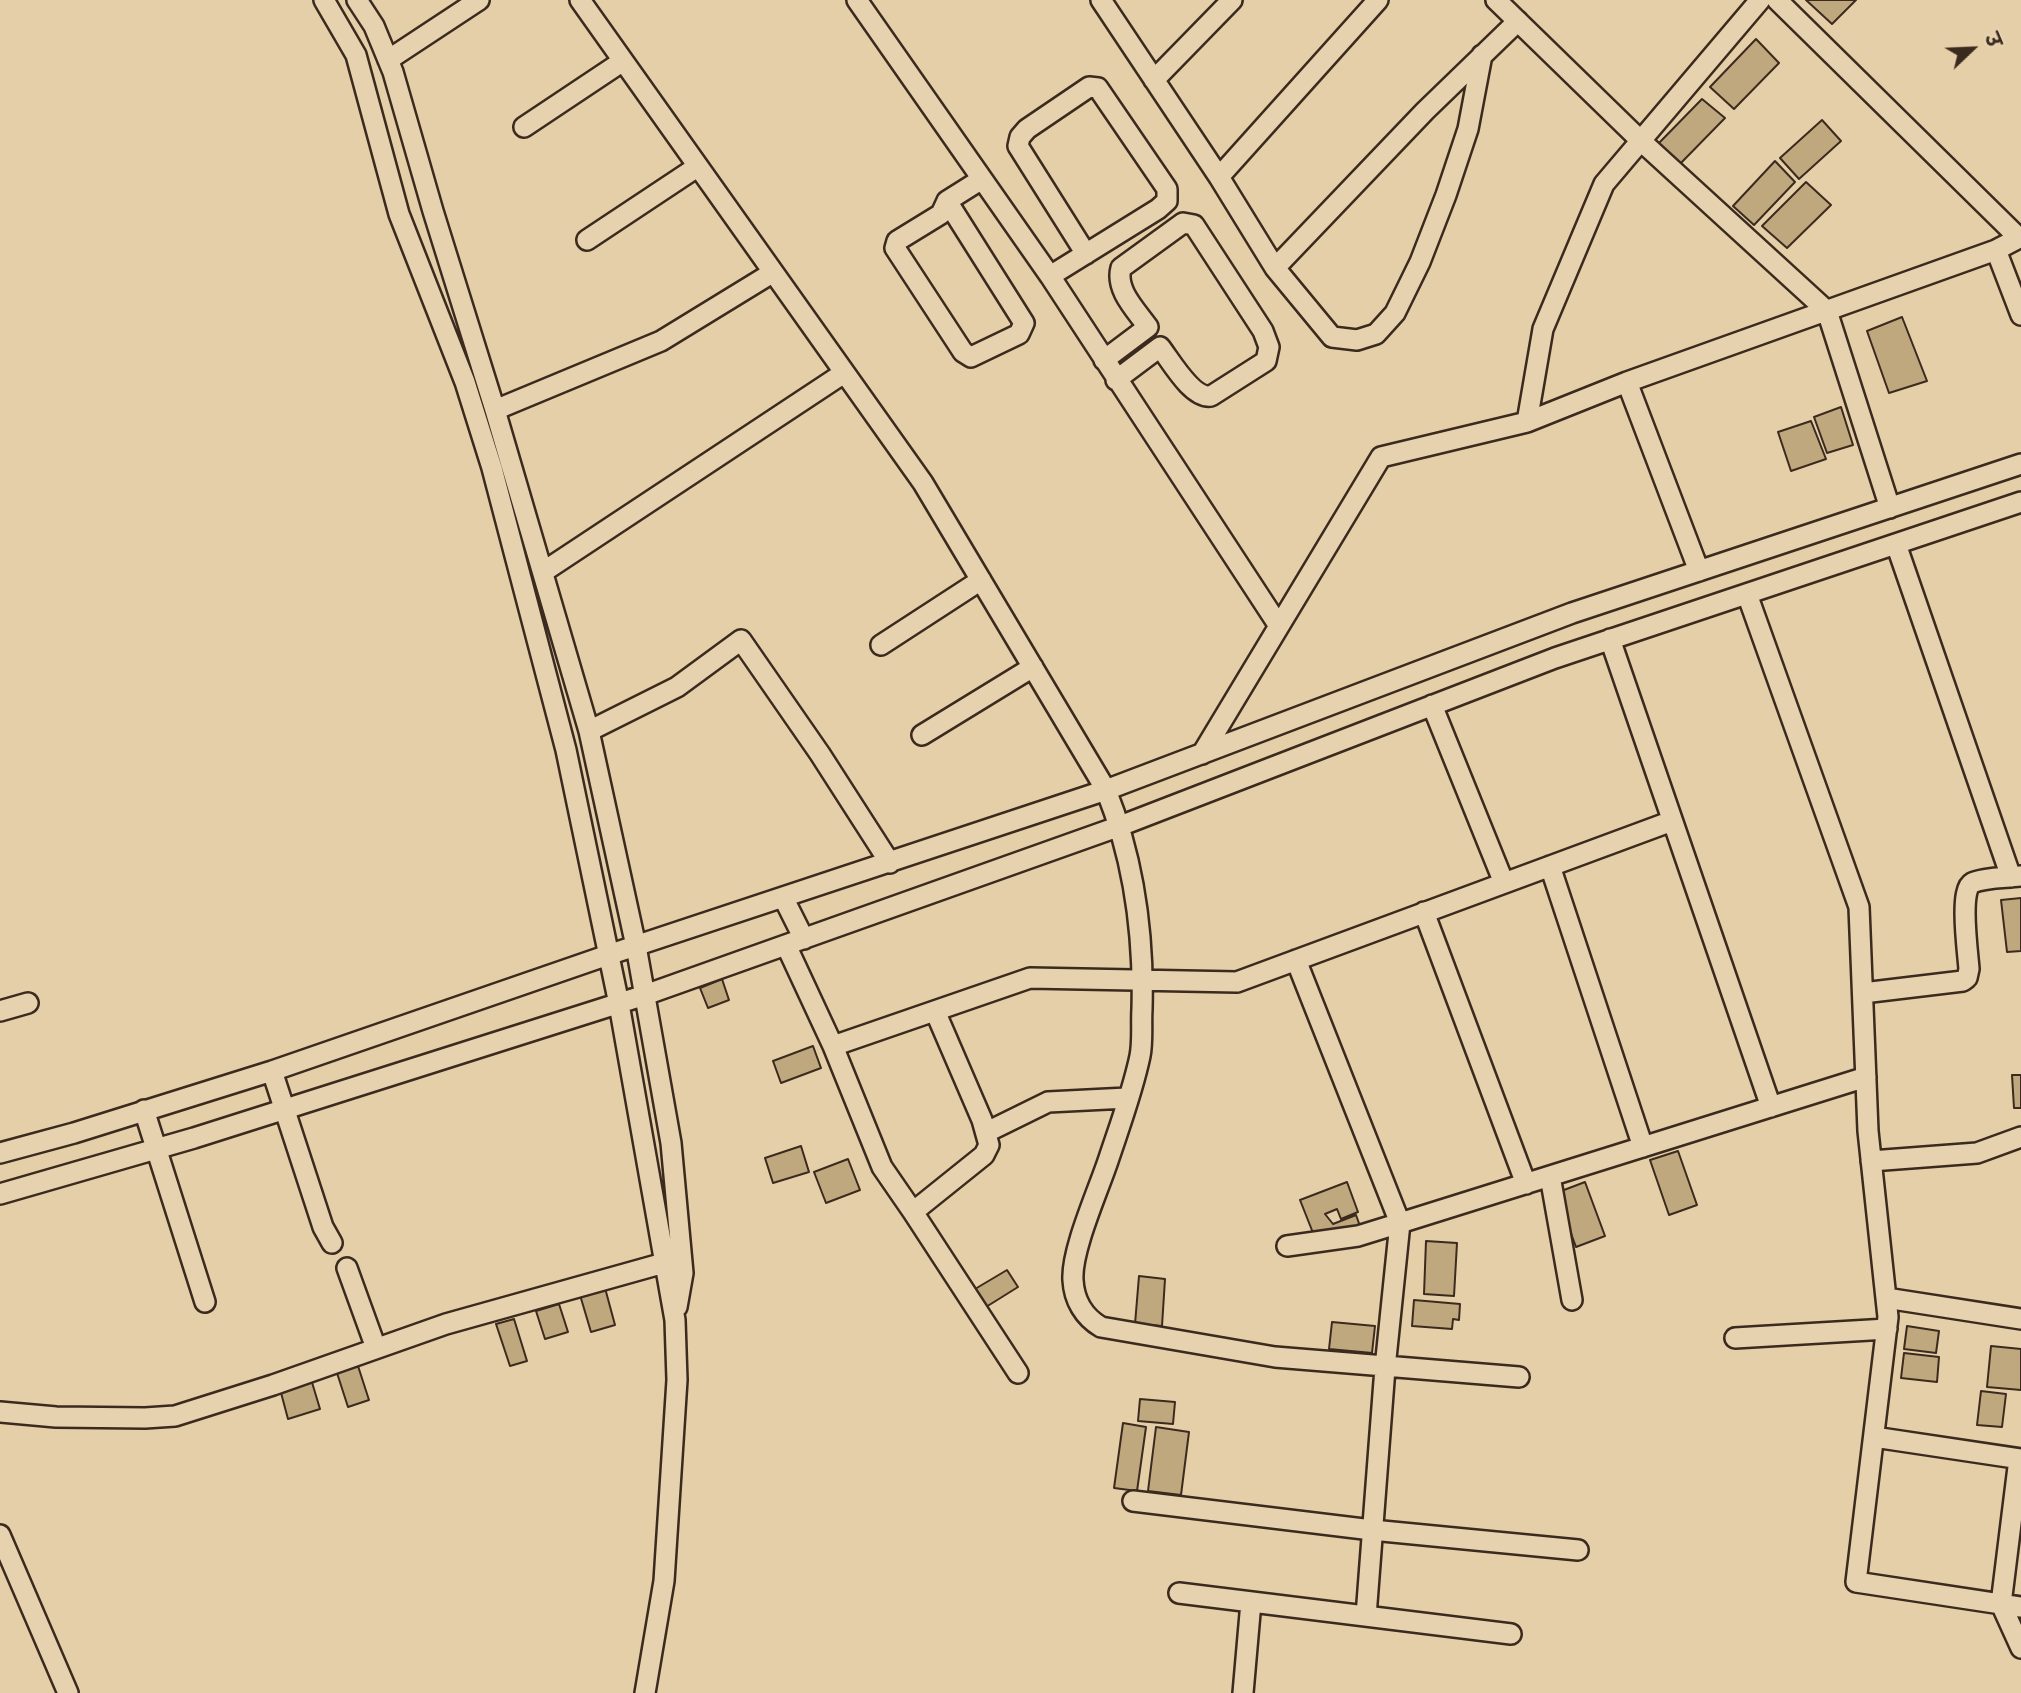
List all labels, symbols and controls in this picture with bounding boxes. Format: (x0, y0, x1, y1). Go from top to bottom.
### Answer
north arrow (1937, 14, 2007, 84)
text: उ (1977, 29, 2007, 52)

